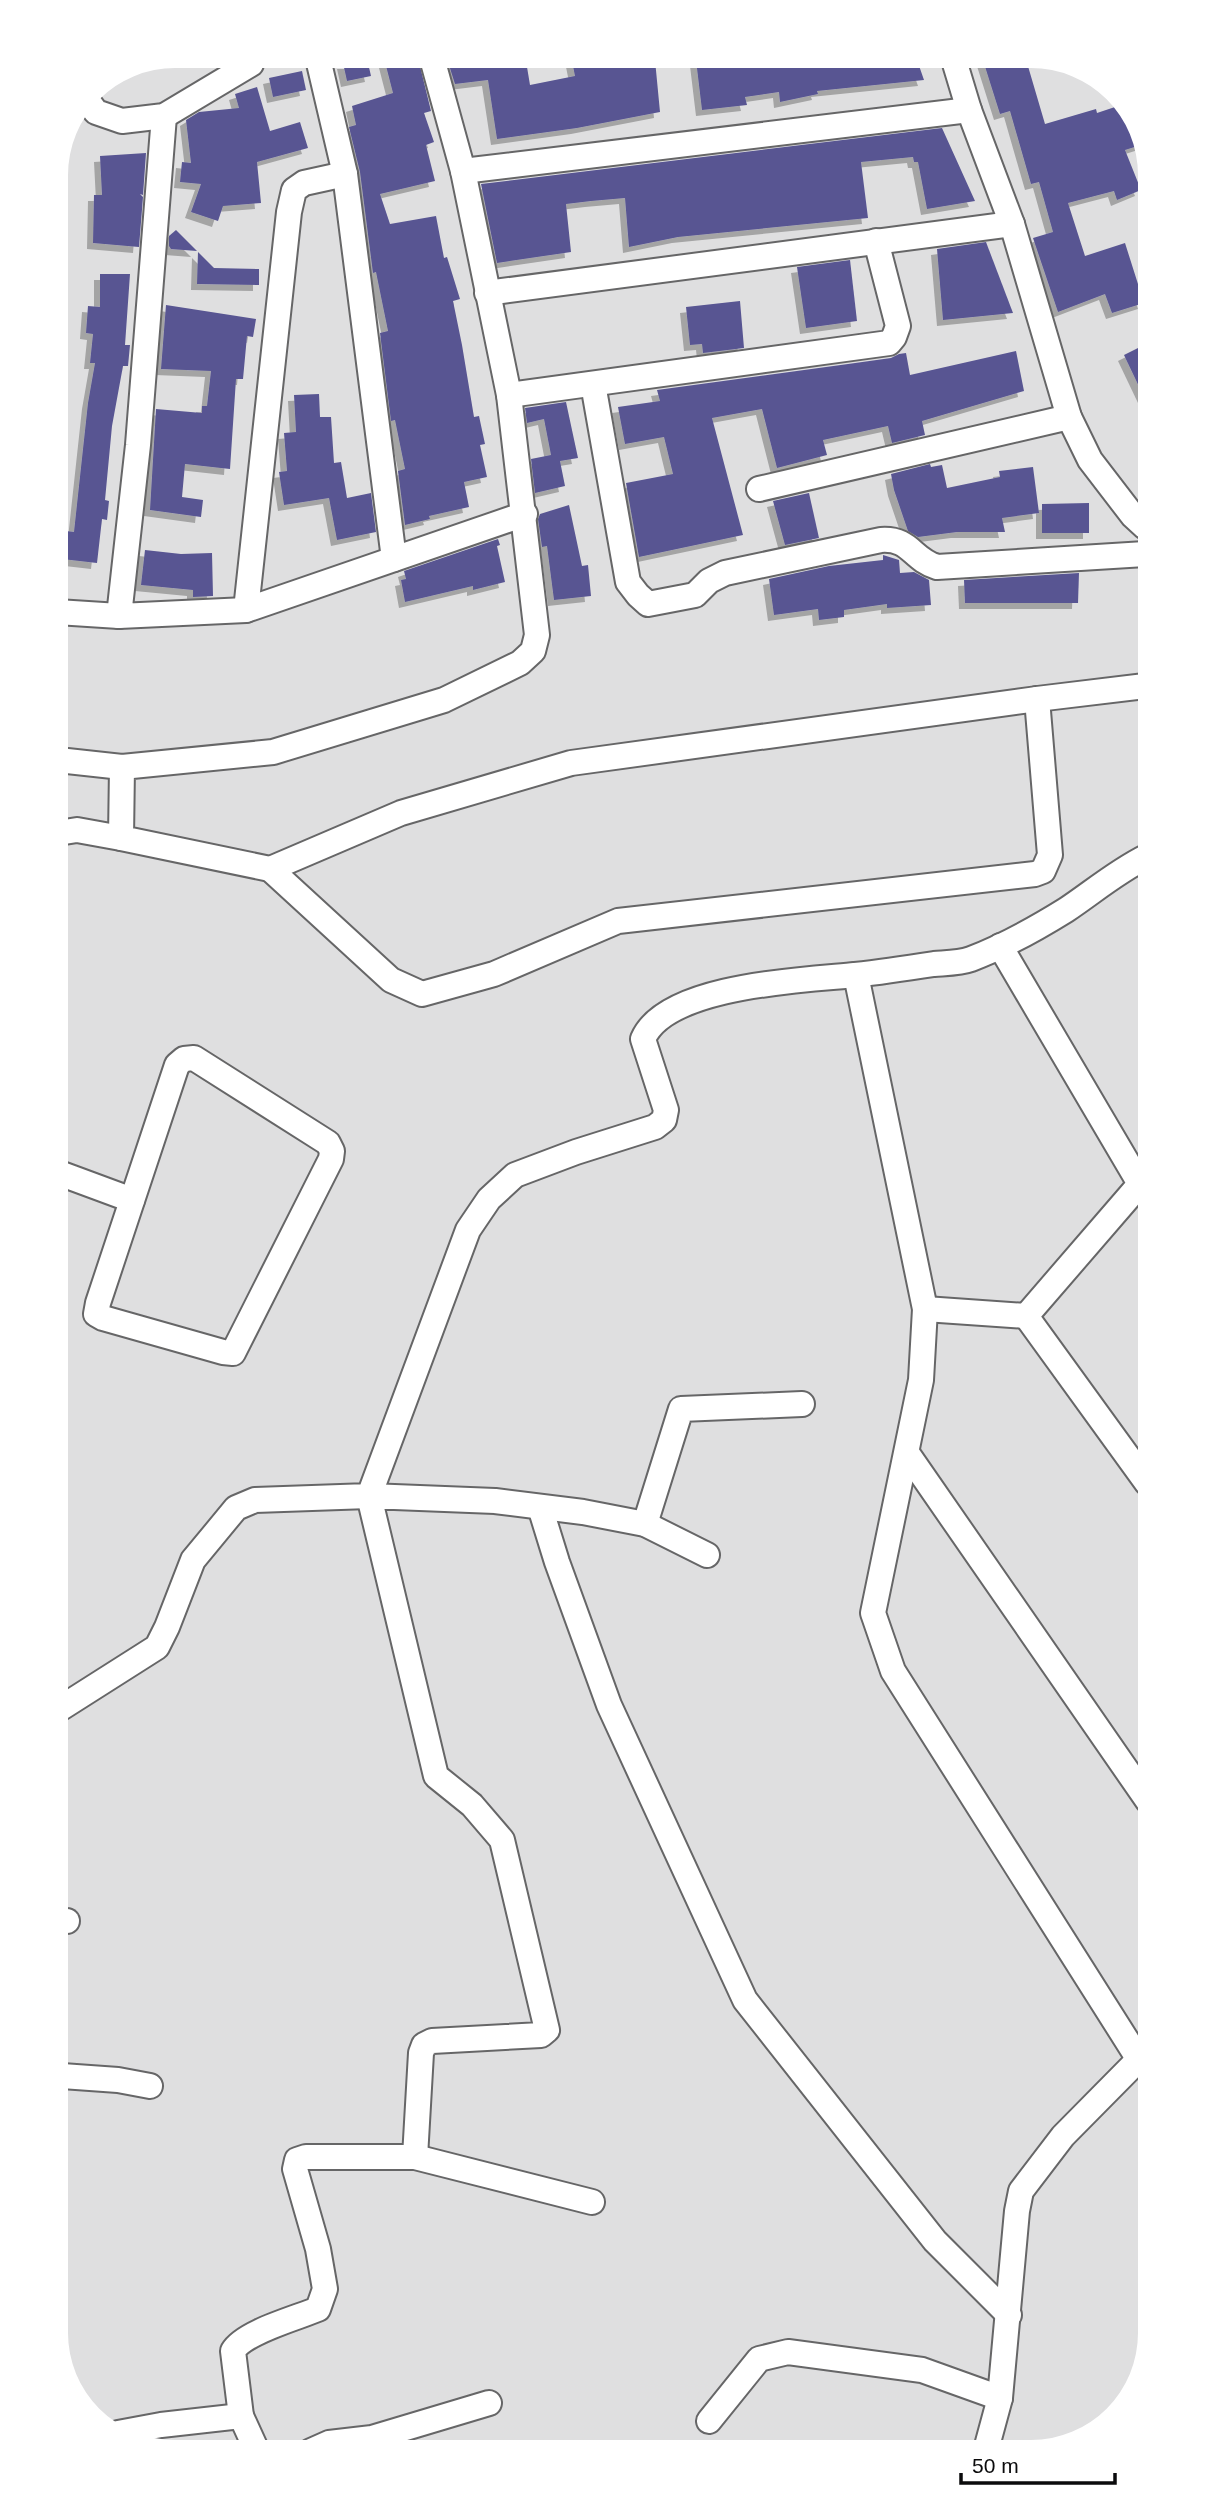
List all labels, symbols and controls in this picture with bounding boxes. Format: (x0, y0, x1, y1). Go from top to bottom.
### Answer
scale bar (961, 2442, 1115, 2486)
text: 50 m (972, 2454, 1019, 2477)

